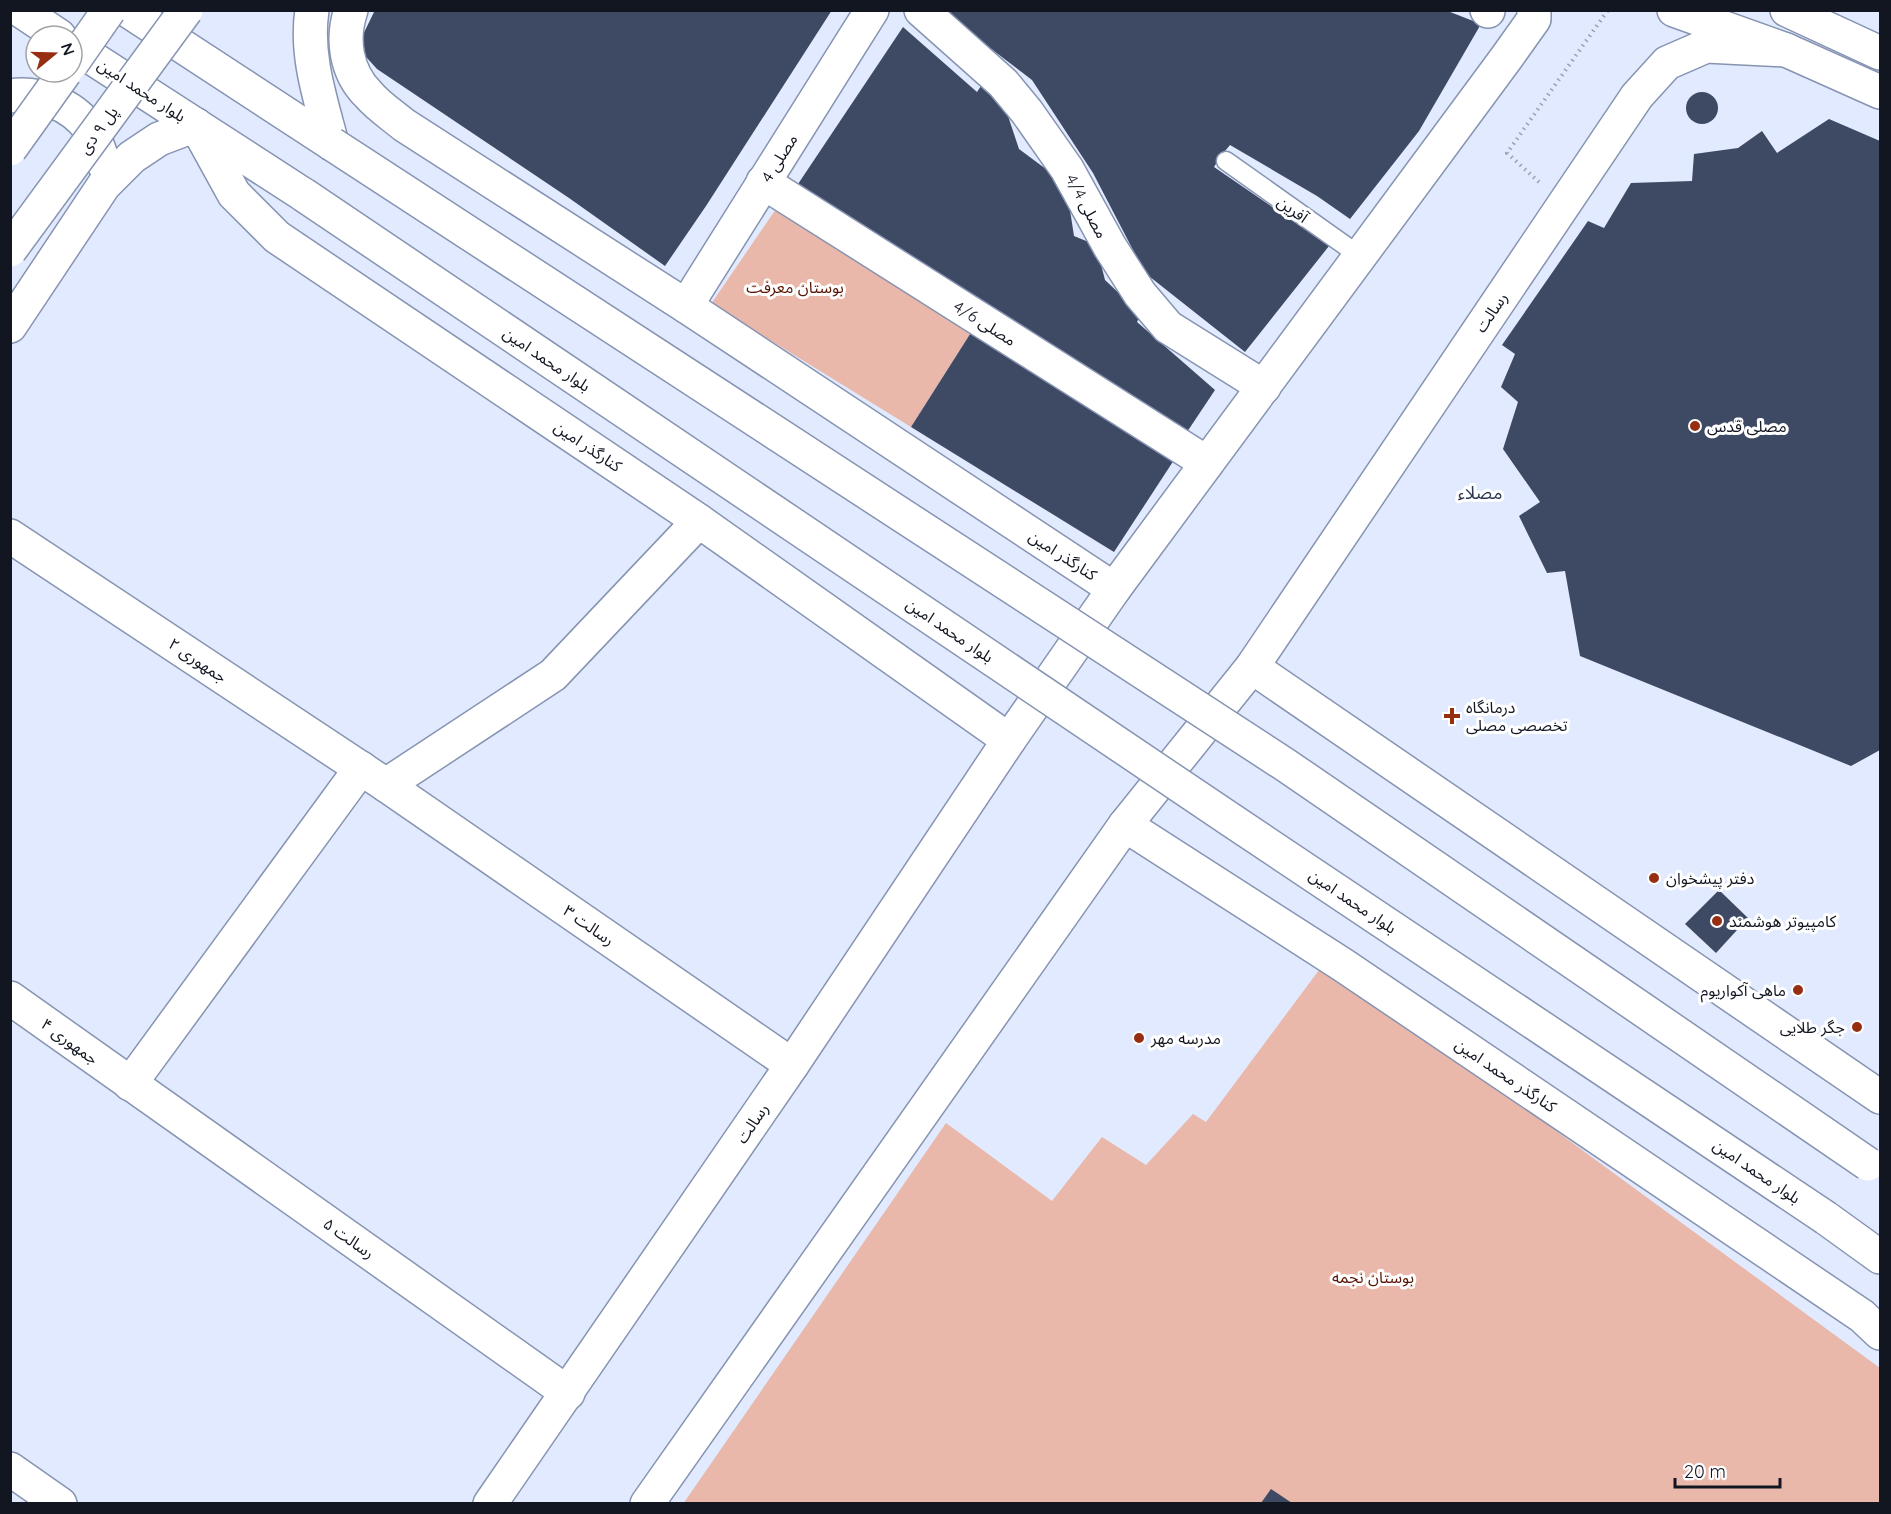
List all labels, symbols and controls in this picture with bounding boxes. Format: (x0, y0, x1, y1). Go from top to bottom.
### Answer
north arrow (24, 24, 84, 84)
text: N (57, 40, 80, 58)
street label: بلوار محمد امین (94, 54, 190, 126)
street label: پل ۹ دی (74, 102, 123, 158)
street label: مصلی 4 (756, 130, 802, 186)
street label: مصلی 4/4 (1062, 171, 1112, 241)
street label: آفرین (1274, 191, 1313, 228)
park label: بوستان معرفت (746, 277, 844, 297)
street label: رسالت (1470, 288, 1512, 336)
street label: مصلی 4/6 (950, 296, 1020, 350)
street label: بلوار محمد امین (499, 322, 595, 396)
street label: کنارگذر امین (550, 416, 626, 476)
place label: مصلی قدس (1707, 416, 1787, 436)
marker: مصلی قدس (1688, 419, 1702, 433)
district label: مصلاء (1458, 481, 1502, 504)
street label: کنارگذر امین (1025, 526, 1101, 585)
street label: بلوار محمد امین (902, 593, 998, 667)
street label: جمهوری ۲ (165, 633, 231, 687)
place label: درمانگاه تخصصی مصلی (1466, 697, 1568, 735)
marker: درمانگاه تخصصی مصلی (1443, 707, 1461, 725)
street label: بلوار محمد امین (1305, 864, 1401, 938)
place label: دفتر پیشخوان (1666, 868, 1754, 889)
marker: دفتر پیشخوان (1647, 871, 1661, 885)
street label: رسالت ۳ (560, 900, 618, 950)
place label: کامپیوتر هوشمند (1729, 911, 1837, 932)
marker: کامپیوتر هوشمند (1710, 914, 1724, 928)
place label: ماهی آکواریوم (1700, 980, 1786, 1003)
marker: ماهی آکواریوم (1791, 983, 1805, 997)
street label: جمهوری ۴ (37, 1014, 103, 1068)
place label: جگر طلایی (1780, 1017, 1845, 1037)
marker: جگر طلایی (1850, 1020, 1864, 1034)
place label: مدرسه مهر (1150, 1028, 1221, 1048)
marker: مدرسه مهر (1132, 1031, 1146, 1045)
street label: کنارگذر محمد امین (1452, 1034, 1561, 1116)
street label: رسالت (731, 1099, 773, 1147)
street label: بلوار محمد امین (1709, 1134, 1805, 1208)
street label: رسالت ۵ (320, 1213, 378, 1263)
park label: بوستان نجمه (1332, 1267, 1414, 1287)
scale bar (1675, 1451, 1780, 1489)
text: 20 m (1684, 1460, 1726, 1483)

